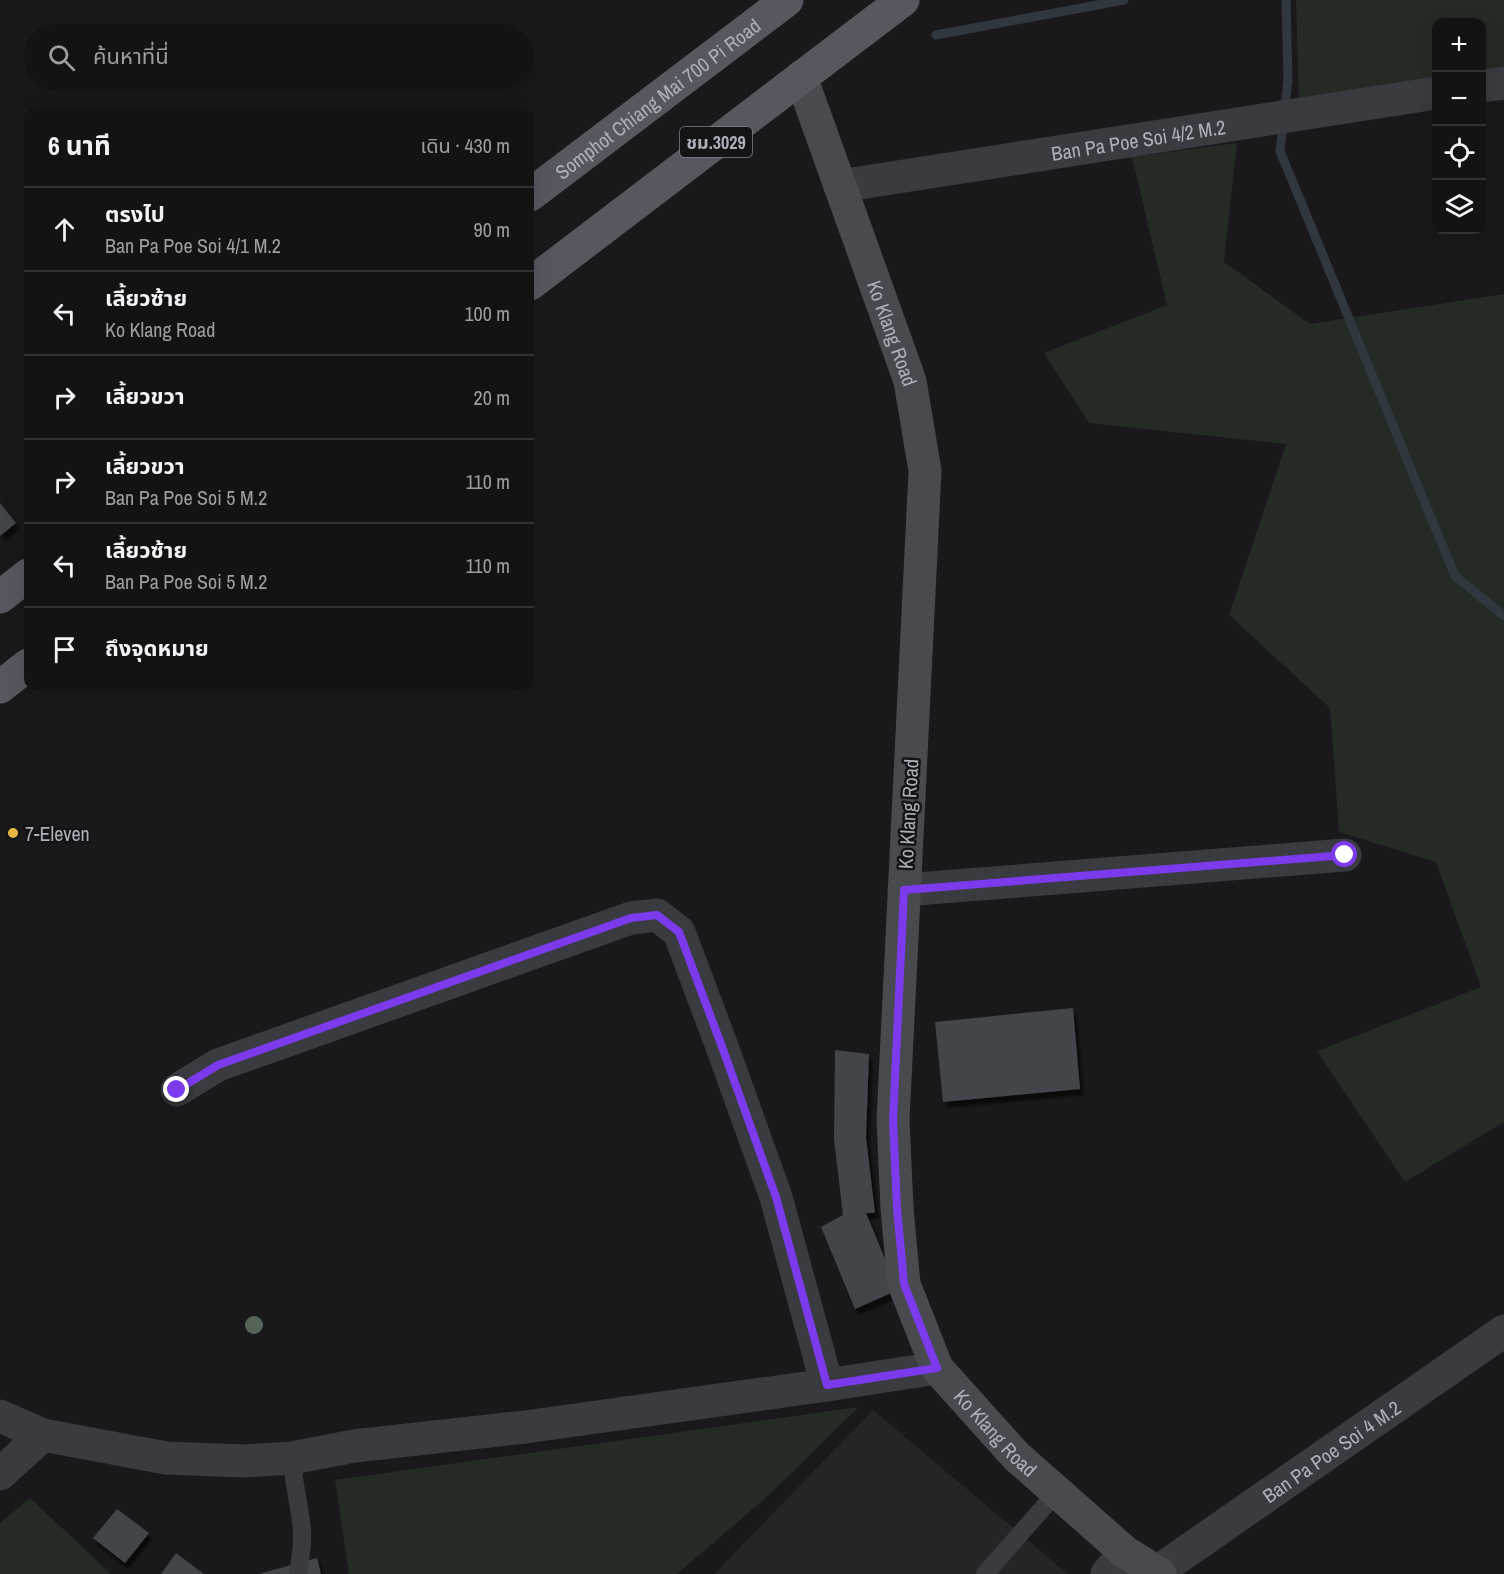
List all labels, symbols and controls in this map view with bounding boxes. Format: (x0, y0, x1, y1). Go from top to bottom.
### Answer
street label: Somphot Chiang Mai 700 Pi Road (549, 12, 766, 185)
map controls (1432, 18, 1486, 234)
button: + (1432, 18, 1486, 72)
search box (24, 24, 534, 90)
icon: search (45, 41, 78, 74)
text: ค้นหาที่นี่ (93, 41, 169, 71)
button: − (1432, 72, 1486, 126)
street label: Ban Pa Poe Soi 4/2 M.2 (1049, 113, 1227, 166)
button: locate (1432, 126, 1486, 180)
road number: ชม.3029 (680, 127, 752, 157)
text: 6 นาที (48, 128, 111, 163)
text: เดิน · 430 m (420, 132, 510, 159)
button: layers (1432, 180, 1486, 234)
text: ตรงไป (105, 199, 165, 229)
icon: ahead (48, 213, 81, 246)
text: 90 m (474, 216, 510, 243)
text: Ban Pa Poe Soi 4/1 M.2 (105, 232, 281, 259)
street label: Ko Klang Road (861, 277, 924, 390)
text: เลี้ยวซ้าย (105, 283, 187, 313)
icon: left (48, 297, 81, 330)
text: 100 m (464, 300, 510, 327)
text: Ko Klang Road (105, 316, 215, 343)
icon: right (48, 381, 81, 414)
text: เลี้ยวขวา (105, 381, 185, 411)
text: 20 m (474, 384, 510, 411)
text: เลี้ยวขวา (105, 451, 185, 481)
icon: right (48, 465, 81, 498)
text: 110 m (466, 468, 510, 495)
text: Ban Pa Poe Soi 5 M.2 (105, 484, 267, 511)
text: เลี้ยวซ้าย (105, 535, 187, 565)
icon: left (48, 549, 81, 582)
text: 110 m (466, 552, 510, 579)
text: Ban Pa Poe Soi 5 M.2 (105, 568, 267, 595)
icon: arrive (48, 633, 81, 666)
text: ถึงจุดหมาย (105, 633, 209, 663)
street label: Ko Klang Road (892, 758, 924, 870)
place label: 7-Eleven (25, 820, 90, 847)
marker: 7-Eleven (6, 826, 20, 840)
route start (1331, 841, 1357, 867)
route end (163, 1076, 189, 1102)
street label: Ko Klang Road (948, 1383, 1043, 1482)
street label: Ban Pa Poe Soi 4 M.2 (1257, 1394, 1406, 1508)

